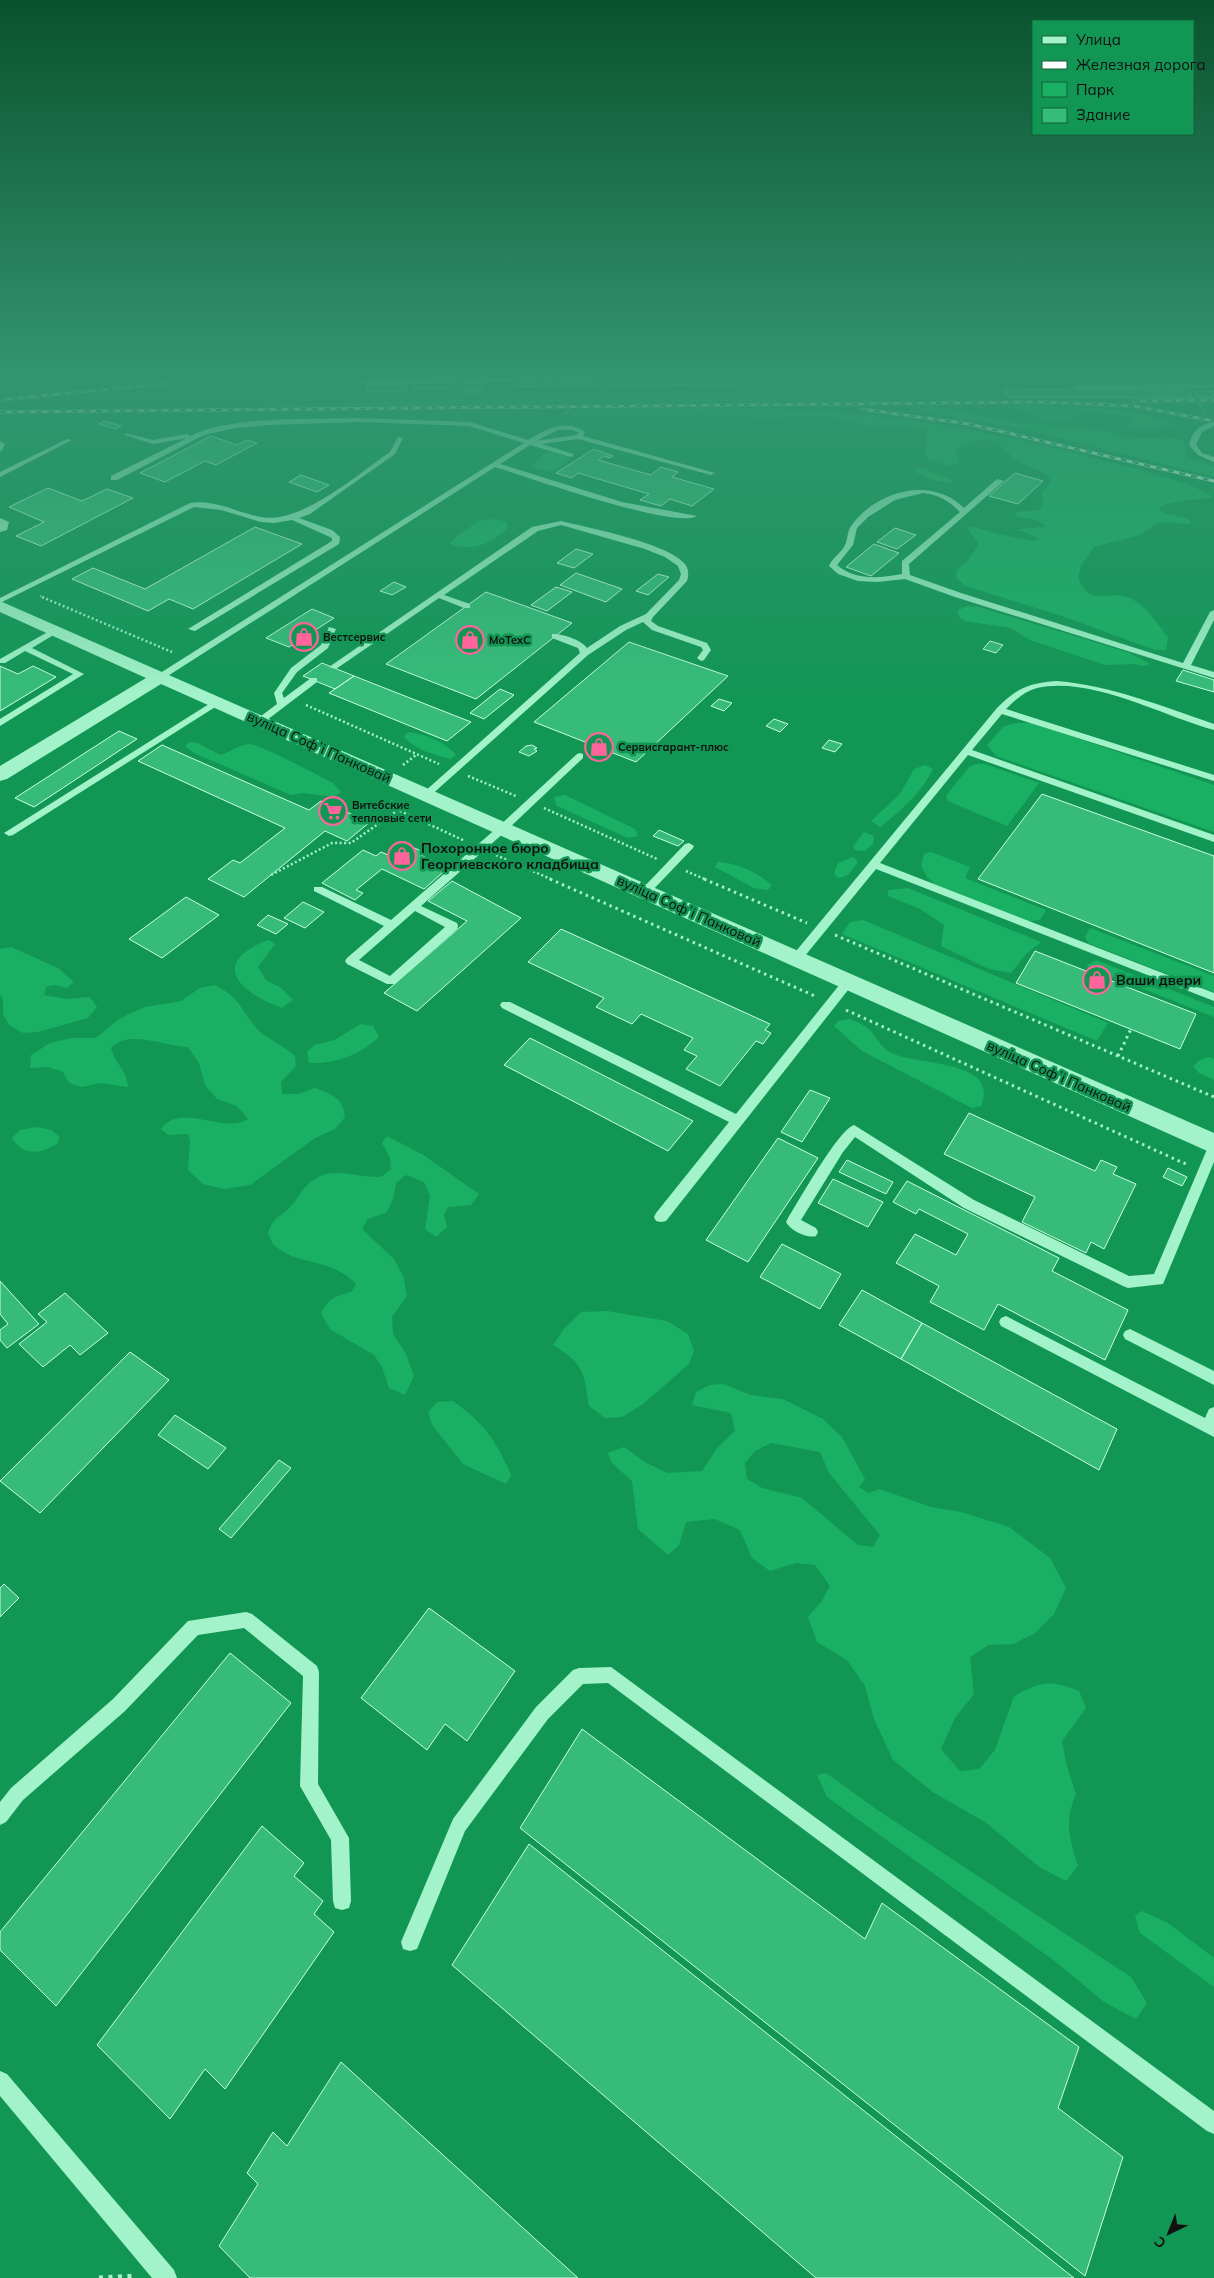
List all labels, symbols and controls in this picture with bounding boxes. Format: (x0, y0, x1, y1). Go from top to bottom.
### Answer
legend (1032, 20, 1194, 135)
text: Улица (1075, 30, 1121, 49)
text: Железная дорога (1076, 55, 1206, 74)
text: Парк (1076, 80, 1115, 99)
text: Здание (1076, 105, 1130, 124)
shop icon: Вестсервис (289, 622, 319, 652)
shop icon: MoTexC (455, 625, 485, 655)
place label: Вестсервис (323, 630, 386, 644)
place label: MoTexC (489, 633, 531, 647)
street label: вуліца Софʼі Панковай (244, 707, 394, 787)
shop icon: Сервисгарант-плюс (584, 732, 614, 762)
place label: Сервисгарант-плюс (618, 740, 729, 754)
supermarket icon: Витебские тепловые сети (318, 796, 348, 826)
place label: Витебские тепловые сети (352, 798, 432, 825)
place label: Похоронное бюро Георгиевского кладбища (421, 839, 599, 873)
shop icon: Похоронное бюро Георгиевского кладбища (387, 841, 417, 871)
street label: вуліца Софʼі Панковай (614, 871, 764, 951)
shop icon: Ваши двери (1082, 965, 1112, 995)
place label: Ваши двери (1116, 971, 1201, 989)
street label: вуліца Софʼі Панковай (984, 1036, 1134, 1116)
north arrow (1144, 2208, 1194, 2258)
text: С (1150, 2233, 1170, 2252)

